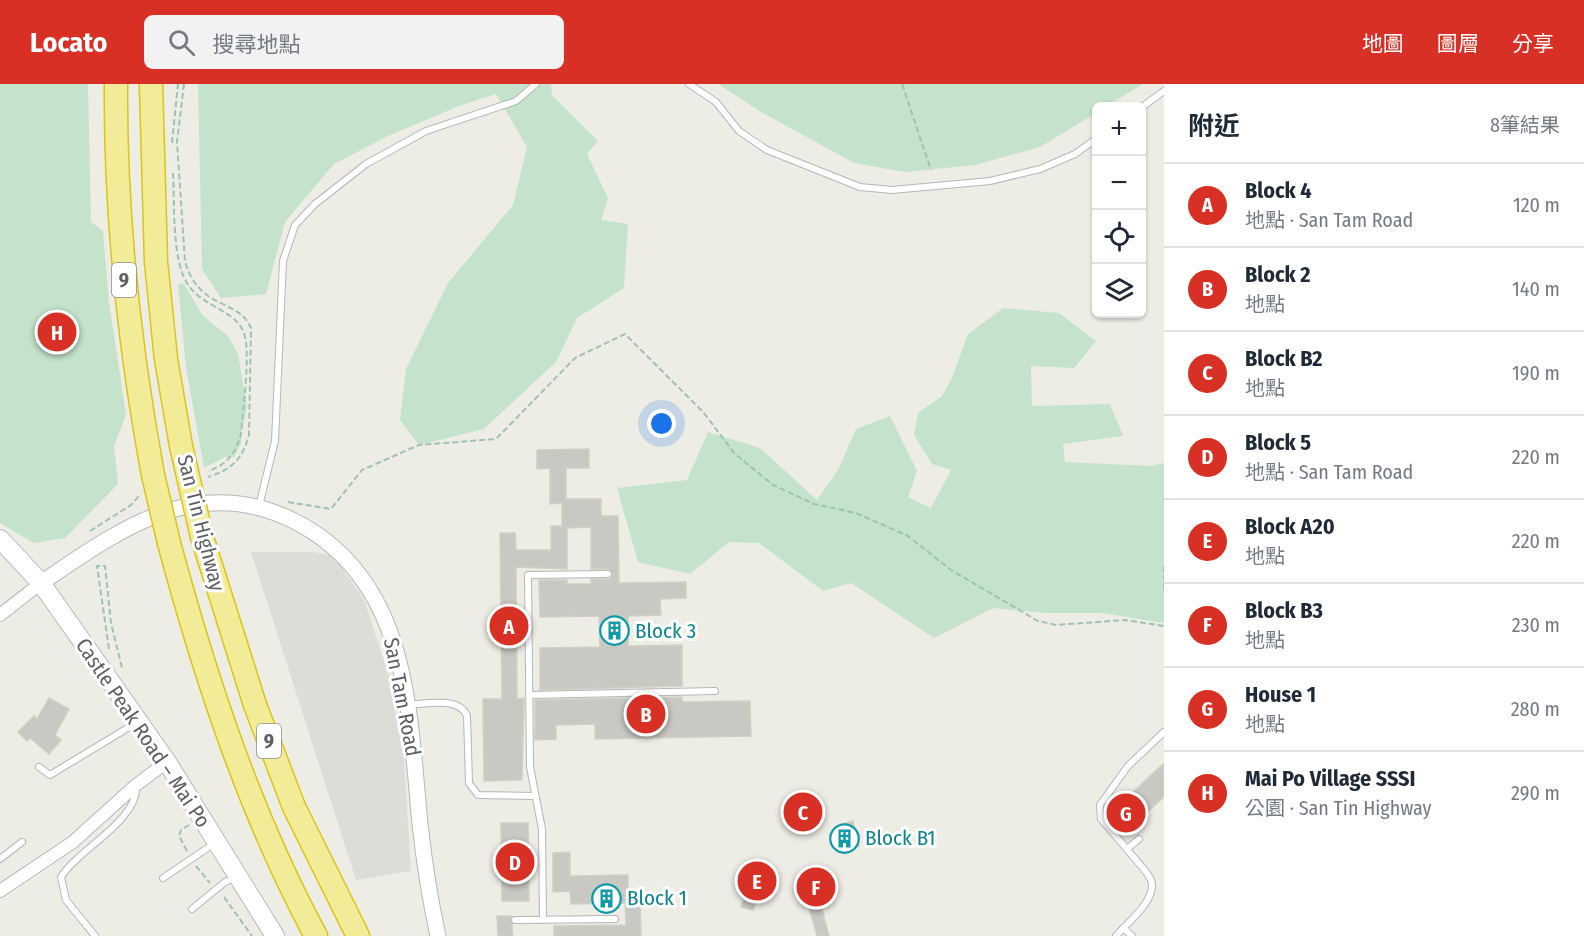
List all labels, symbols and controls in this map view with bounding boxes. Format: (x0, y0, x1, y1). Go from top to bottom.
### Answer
search box (144, 15, 564, 69)
text: Locato (30, 26, 108, 59)
icon: search (165, 26, 198, 59)
text: 搜尋地點 (213, 31, 301, 58)
text: 地圖 (1362, 31, 1404, 57)
text: 圖層 (1437, 31, 1479, 57)
text: 分享 (1512, 31, 1554, 57)
map controls (1092, 102, 1146, 318)
button: + (1092, 102, 1146, 156)
text: 附近 (1188, 111, 1240, 142)
text: 8筆結果 (1490, 113, 1560, 137)
button: − (1092, 156, 1146, 210)
text: Block 4 (1245, 177, 1312, 204)
text: A (1202, 193, 1213, 217)
text: 120 m (1513, 193, 1560, 217)
text: 地點 · San Tam Road (1245, 208, 1413, 232)
button: locate (1092, 210, 1146, 264)
text: Block 2 (1245, 261, 1311, 288)
road number: 9 (112, 263, 136, 297)
button: layers (1092, 264, 1146, 318)
text: B (1202, 277, 1213, 301)
text: 140 m (1512, 277, 1560, 301)
text: 地點 (1245, 292, 1285, 316)
pin: H (38, 310, 76, 354)
text: Block B2 (1245, 345, 1323, 372)
text: C (1202, 361, 1213, 385)
text: 190 m (1512, 361, 1560, 385)
text: 地點 (1245, 376, 1285, 400)
your location (647, 409, 676, 438)
text: Block 5 (1245, 429, 1311, 456)
text: D (1202, 445, 1213, 469)
text: 220 m (1512, 445, 1560, 469)
street label: San Tin Highway (172, 452, 231, 594)
text: 地點 · San Tam Road (1245, 460, 1413, 484)
text: Block A20 (1245, 513, 1335, 540)
text: E (1203, 529, 1212, 553)
text: 220 m (1512, 529, 1560, 553)
text: 地點 (1245, 544, 1285, 568)
text: Block B3 (1245, 597, 1323, 624)
pin: A (490, 604, 528, 648)
text: F (1203, 613, 1212, 637)
text: 230 m (1512, 613, 1560, 637)
building icon: Block 3 (598, 615, 630, 647)
place label: Block 3 (635, 618, 696, 644)
text: 地點 (1245, 628, 1285, 652)
street label: Castle Peak Road – Mai Po (70, 633, 216, 833)
street label: San Tam Road (378, 635, 426, 759)
text: House 1 (1245, 681, 1316, 708)
pin: B (626, 692, 666, 736)
text: G (1202, 697, 1213, 721)
text: 280 m (1511, 697, 1560, 721)
text: 地點 (1245, 712, 1285, 736)
road number: 9 (257, 724, 281, 758)
text: Mai Po Village SSSI (1245, 765, 1415, 792)
text: H (1201, 781, 1214, 805)
text: 290 m (1511, 781, 1560, 805)
pin: C (784, 790, 822, 834)
pin: G (1106, 790, 1146, 836)
text: 公園 · San Tin Highway (1245, 796, 1432, 820)
building icon: Block B1 (828, 822, 860, 854)
place label: Block B1 (865, 825, 936, 851)
pin: D (496, 840, 534, 884)
pin: E (738, 858, 777, 904)
pin: F (796, 864, 836, 910)
building icon: Block 1 (590, 882, 622, 914)
place label: Block 1 (627, 885, 687, 911)

